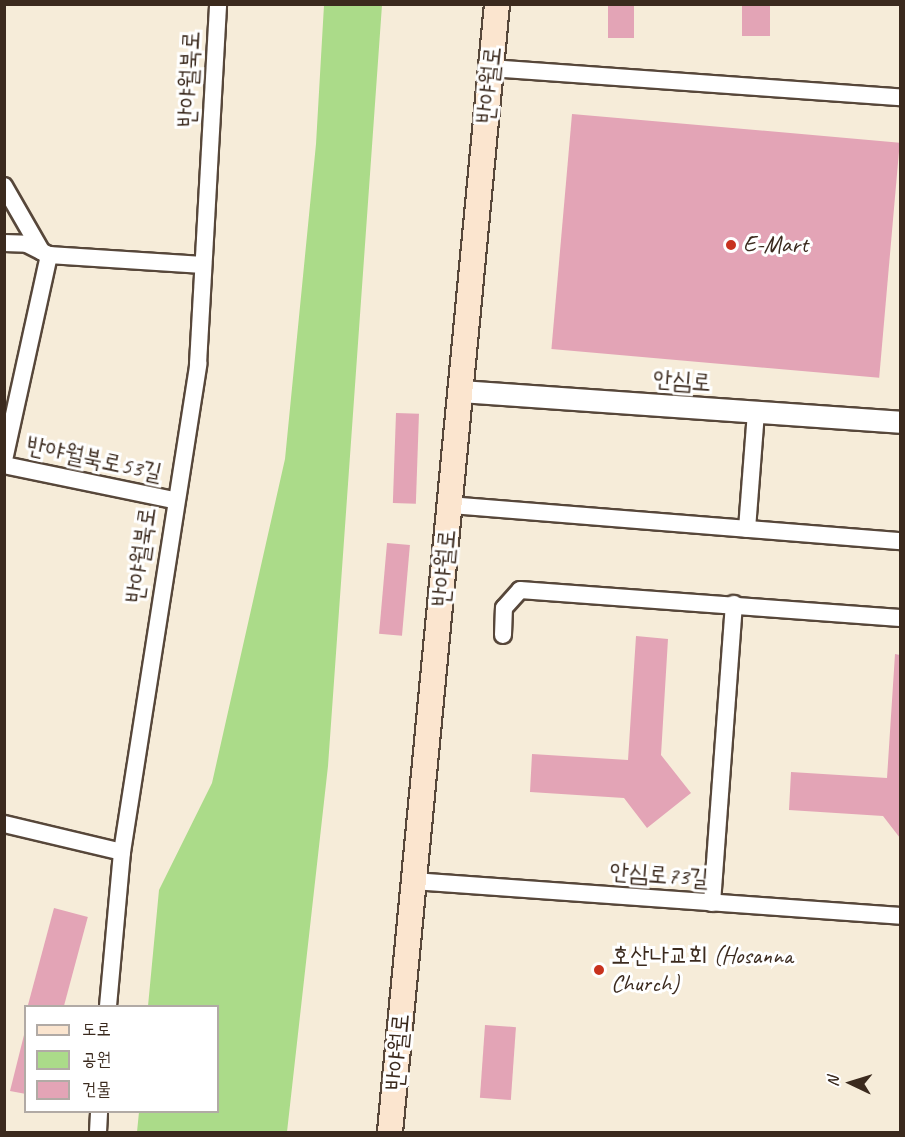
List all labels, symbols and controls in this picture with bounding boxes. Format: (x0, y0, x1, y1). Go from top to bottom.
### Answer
street label: 반야월북로 (172, 30, 206, 128)
street label: 반야월로 (471, 45, 507, 125)
place label: E-Mart (743, 231, 808, 259)
marker: E-Mart (724, 238, 738, 252)
street label: 안심로 (652, 365, 712, 397)
street label: 반야월북로53길 (24, 431, 164, 487)
street label: 반야월북로 (120, 505, 162, 605)
street label: 반야월로 (426, 528, 462, 608)
street label: 안심로73길 (609, 857, 709, 893)
place label: 호산나교회 (Hosanna Church) (611, 942, 793, 998)
marker: 호산나교회 (Hosanna Church) (592, 963, 606, 977)
legend (24, 1005, 219, 1113)
street label: 반야월로 (380, 1012, 416, 1092)
text: 도로 (82, 1018, 111, 1040)
text: 공원 (82, 1048, 111, 1070)
north arrow (821, 1053, 881, 1113)
text: N (823, 1076, 843, 1087)
text: 건물 (82, 1078, 111, 1100)

